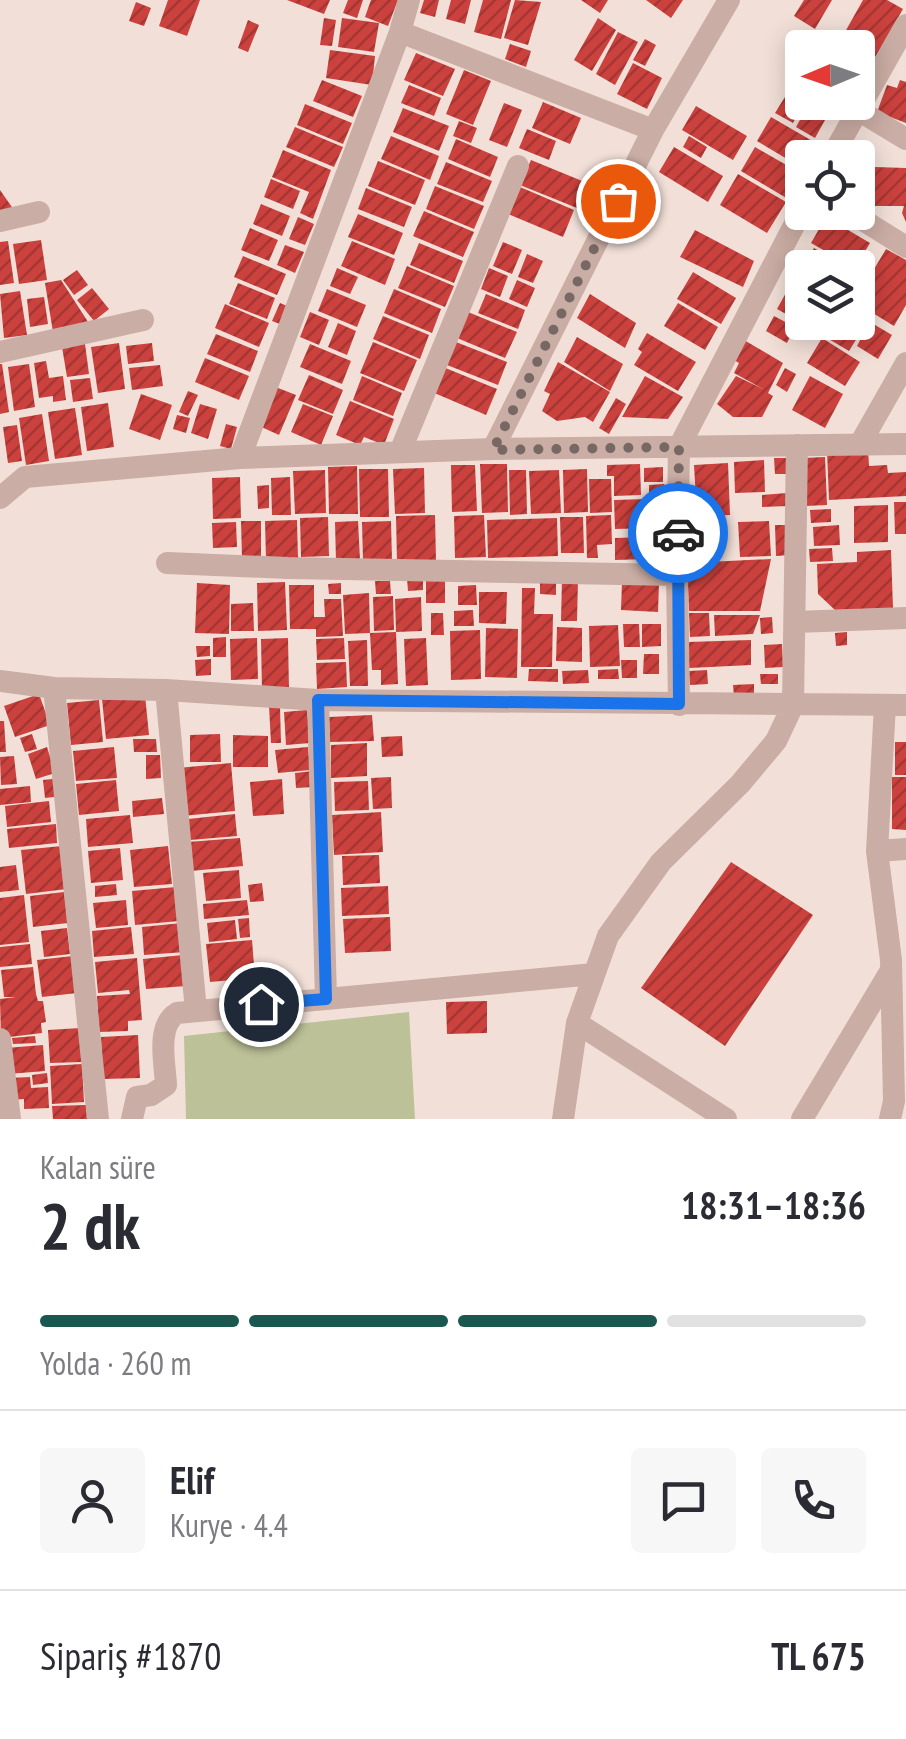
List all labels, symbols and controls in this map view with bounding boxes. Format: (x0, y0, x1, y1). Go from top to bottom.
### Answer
north arrow (785, 30, 875, 120)
map controls (785, 30, 875, 340)
button: locate (785, 140, 875, 230)
pin (576, 159, 661, 244)
icon: bag (591, 174, 646, 229)
button: layers (785, 250, 875, 340)
courier (628, 483, 728, 583)
icon: car (651, 506, 706, 561)
pin (219, 962, 304, 1047)
icon: home (234, 977, 289, 1032)
text: Kalan süre (40, 1146, 156, 1188)
text: 18:31–18:36 (681, 1180, 866, 1229)
text: 2 dk (40, 1183, 140, 1267)
text: Yolda · 260 m (40, 1342, 191, 1384)
button: person (40, 1448, 145, 1553)
button: chat (631, 1448, 736, 1553)
button: phone (761, 1448, 866, 1553)
text: Elif (170, 1455, 214, 1504)
text: Kurye · 4.4 (170, 1504, 288, 1546)
text: Sipariş #1870 (40, 1631, 221, 1680)
text: TL 675 (771, 1631, 866, 1680)

